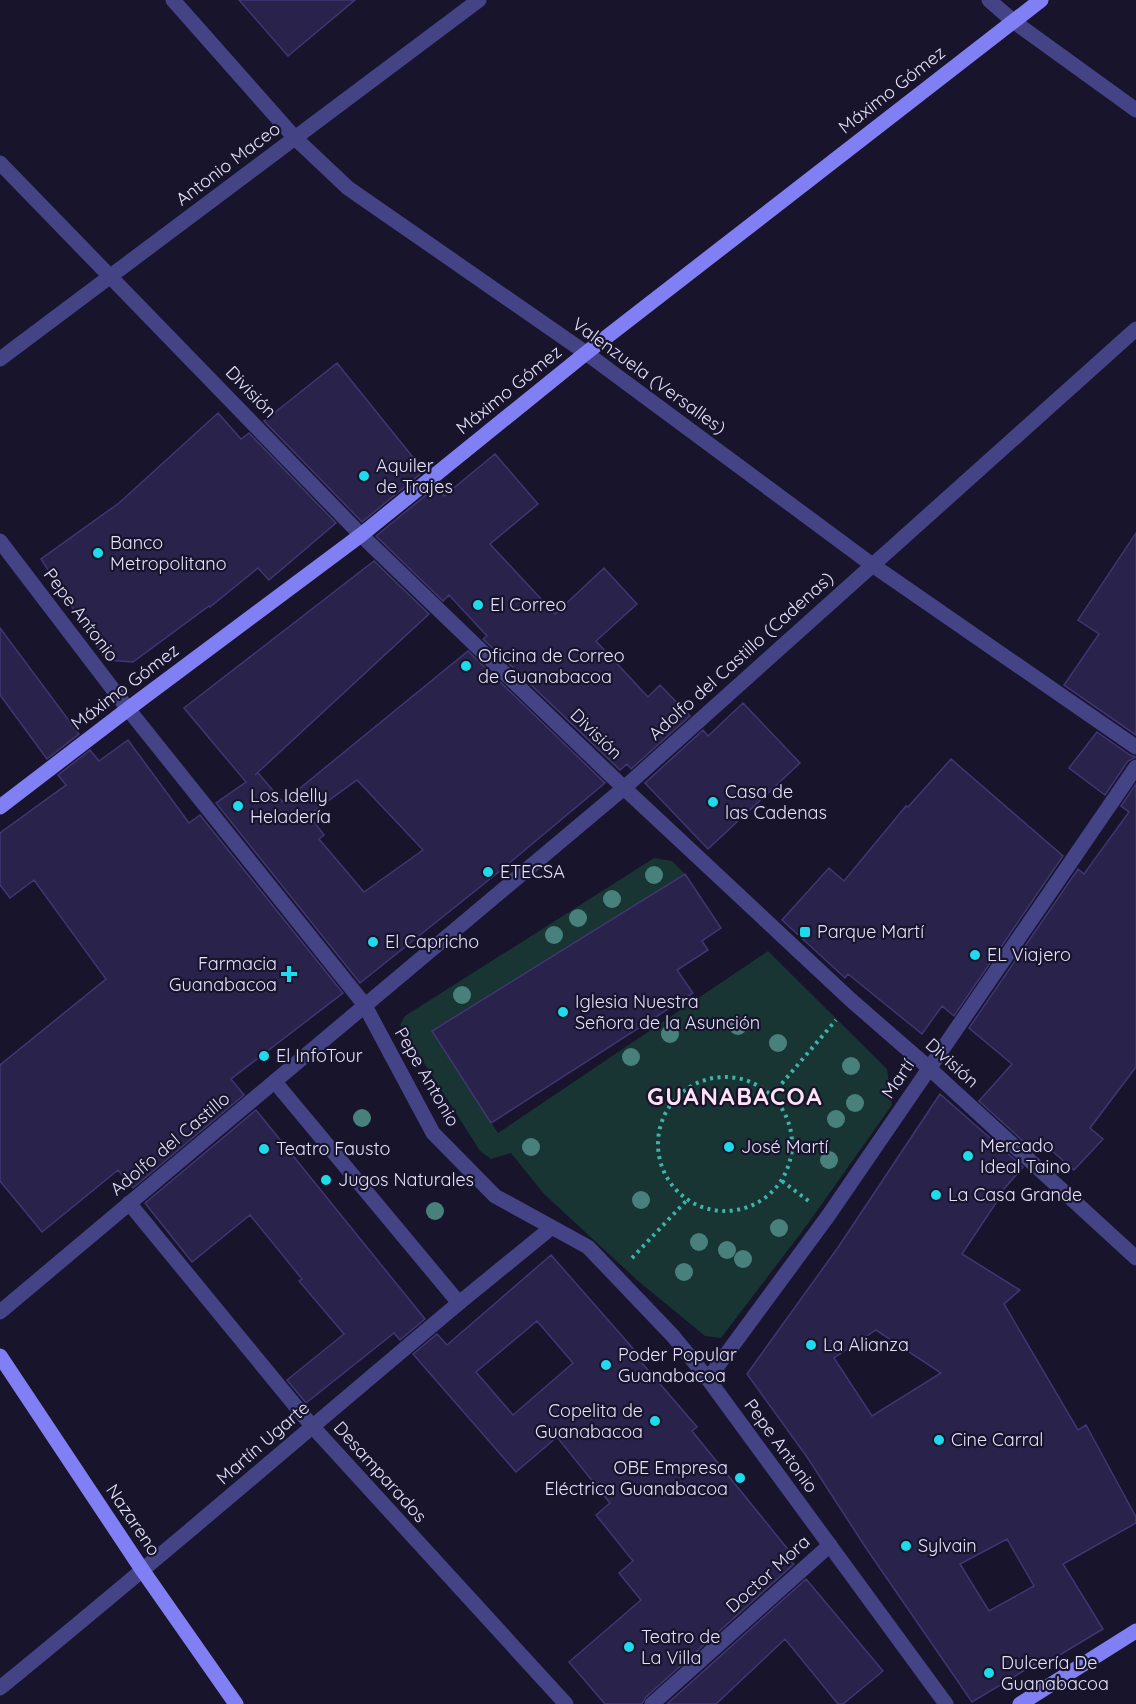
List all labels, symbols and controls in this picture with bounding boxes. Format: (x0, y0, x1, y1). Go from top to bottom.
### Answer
street label: Máximo Gómez (834, 41, 950, 138)
street label: Antonio Maceo (171, 117, 285, 210)
street label: Valenzuela (Versalles) (568, 312, 731, 439)
street label: Máximo Gómez (451, 340, 566, 439)
street label: División (221, 361, 282, 423)
place label: Aquiler de Trajes (376, 454, 453, 498)
marker: Aquiler de Trajes (357, 469, 371, 483)
place label: Banco Metropolitano (110, 531, 227, 575)
marker: Banco Metropolitano (91, 546, 105, 560)
street label: Pepe Antonio (39, 564, 124, 666)
street label: Adolfo del Castillo (Cadenas) (643, 566, 838, 745)
place label: El Correo (490, 593, 566, 616)
marker: El Correo (471, 598, 485, 612)
street label: Máximo Gómez (66, 639, 183, 735)
place label: Oficina de Correo de Guanabacoa (478, 644, 625, 688)
marker: Oficina de Correo de Guanabacoa (459, 659, 473, 673)
street label: División (565, 703, 627, 764)
place label: Casa de las Cadenas (725, 780, 827, 824)
place label: Los Idelly Heladería (250, 784, 331, 828)
marker: Casa de las Cadenas (706, 795, 720, 809)
marker: Los Idelly Heladería (231, 799, 245, 813)
place label: ETECSA (500, 860, 565, 883)
marker: ETECSA (481, 865, 495, 879)
place label: Parque Martí (817, 920, 924, 943)
marker: Parque Martí (798, 925, 812, 939)
place label: El Capricho (385, 930, 479, 953)
marker: El Capricho (366, 935, 380, 949)
place label: EL Viajero (987, 943, 1071, 966)
marker: EL Viajero (968, 948, 982, 962)
place label: Farmacia Guanabacoa (169, 952, 277, 996)
marker: Farmacia Guanabacoa (282, 967, 296, 981)
place label: Iglesia Nuestra Señora de la Asunción (575, 990, 760, 1034)
marker: Iglesia Nuestra Señora de la Asunción (556, 1005, 570, 1019)
street label: Pepe Antonio (390, 1023, 465, 1130)
street label: División (921, 1033, 984, 1093)
place label: El InfoTour (276, 1044, 363, 1067)
marker: El InfoTour (257, 1049, 271, 1063)
street label: Martí (876, 1054, 919, 1103)
district label: GUANABACOA (647, 1081, 823, 1111)
street label: Adolfo del Castillo (105, 1087, 234, 1200)
place label: Mercado Ideal Taino (980, 1134, 1071, 1178)
place label: José Martí (741, 1135, 829, 1158)
place label: Teatro Fausto (276, 1137, 390, 1160)
marker: José Martí (722, 1140, 736, 1154)
marker: Teatro Fausto (257, 1142, 271, 1156)
marker: Mercado Ideal Taino (961, 1149, 975, 1163)
place label: Jugos Naturales (338, 1168, 474, 1191)
marker: Jugos Naturales (319, 1173, 333, 1187)
place label: La Casa Grande (948, 1183, 1082, 1206)
marker: La Casa Grande (929, 1188, 943, 1202)
place label: La Alianza (823, 1333, 909, 1356)
marker: La Alianza (804, 1338, 818, 1352)
place label: Poder Popular Guanabacoa (618, 1343, 737, 1387)
marker: Poder Popular Guanabacoa (599, 1358, 613, 1372)
street label: Pepe Antonio (740, 1394, 823, 1497)
street label: Martín Ugarte (211, 1396, 314, 1489)
place label: Copelita de Guanabacoa (535, 1399, 643, 1443)
marker: Copelita de Guanabacoa (648, 1414, 662, 1428)
street label: Desamparados (329, 1416, 432, 1527)
place label: Cine Carral (951, 1428, 1043, 1451)
marker: Cine Carral (932, 1433, 946, 1447)
place label: OBE Empresa Eléctrica Guanabacoa (544, 1456, 728, 1500)
marker: OBE Empresa Eléctrica Guanabacoa (733, 1471, 747, 1485)
street label: Nazareno (101, 1479, 166, 1560)
street label: Doctor Mora (721, 1530, 815, 1617)
place label: Sylvain (918, 1534, 977, 1557)
marker: Sylvain (899, 1539, 913, 1553)
place label: Teatro de La Villa (641, 1625, 720, 1669)
marker: Teatro de La Villa (622, 1640, 636, 1654)
place label: Dulcería De Guanabacoa (1001, 1651, 1109, 1695)
marker: Dulcería De Guanabacoa (982, 1666, 996, 1680)

